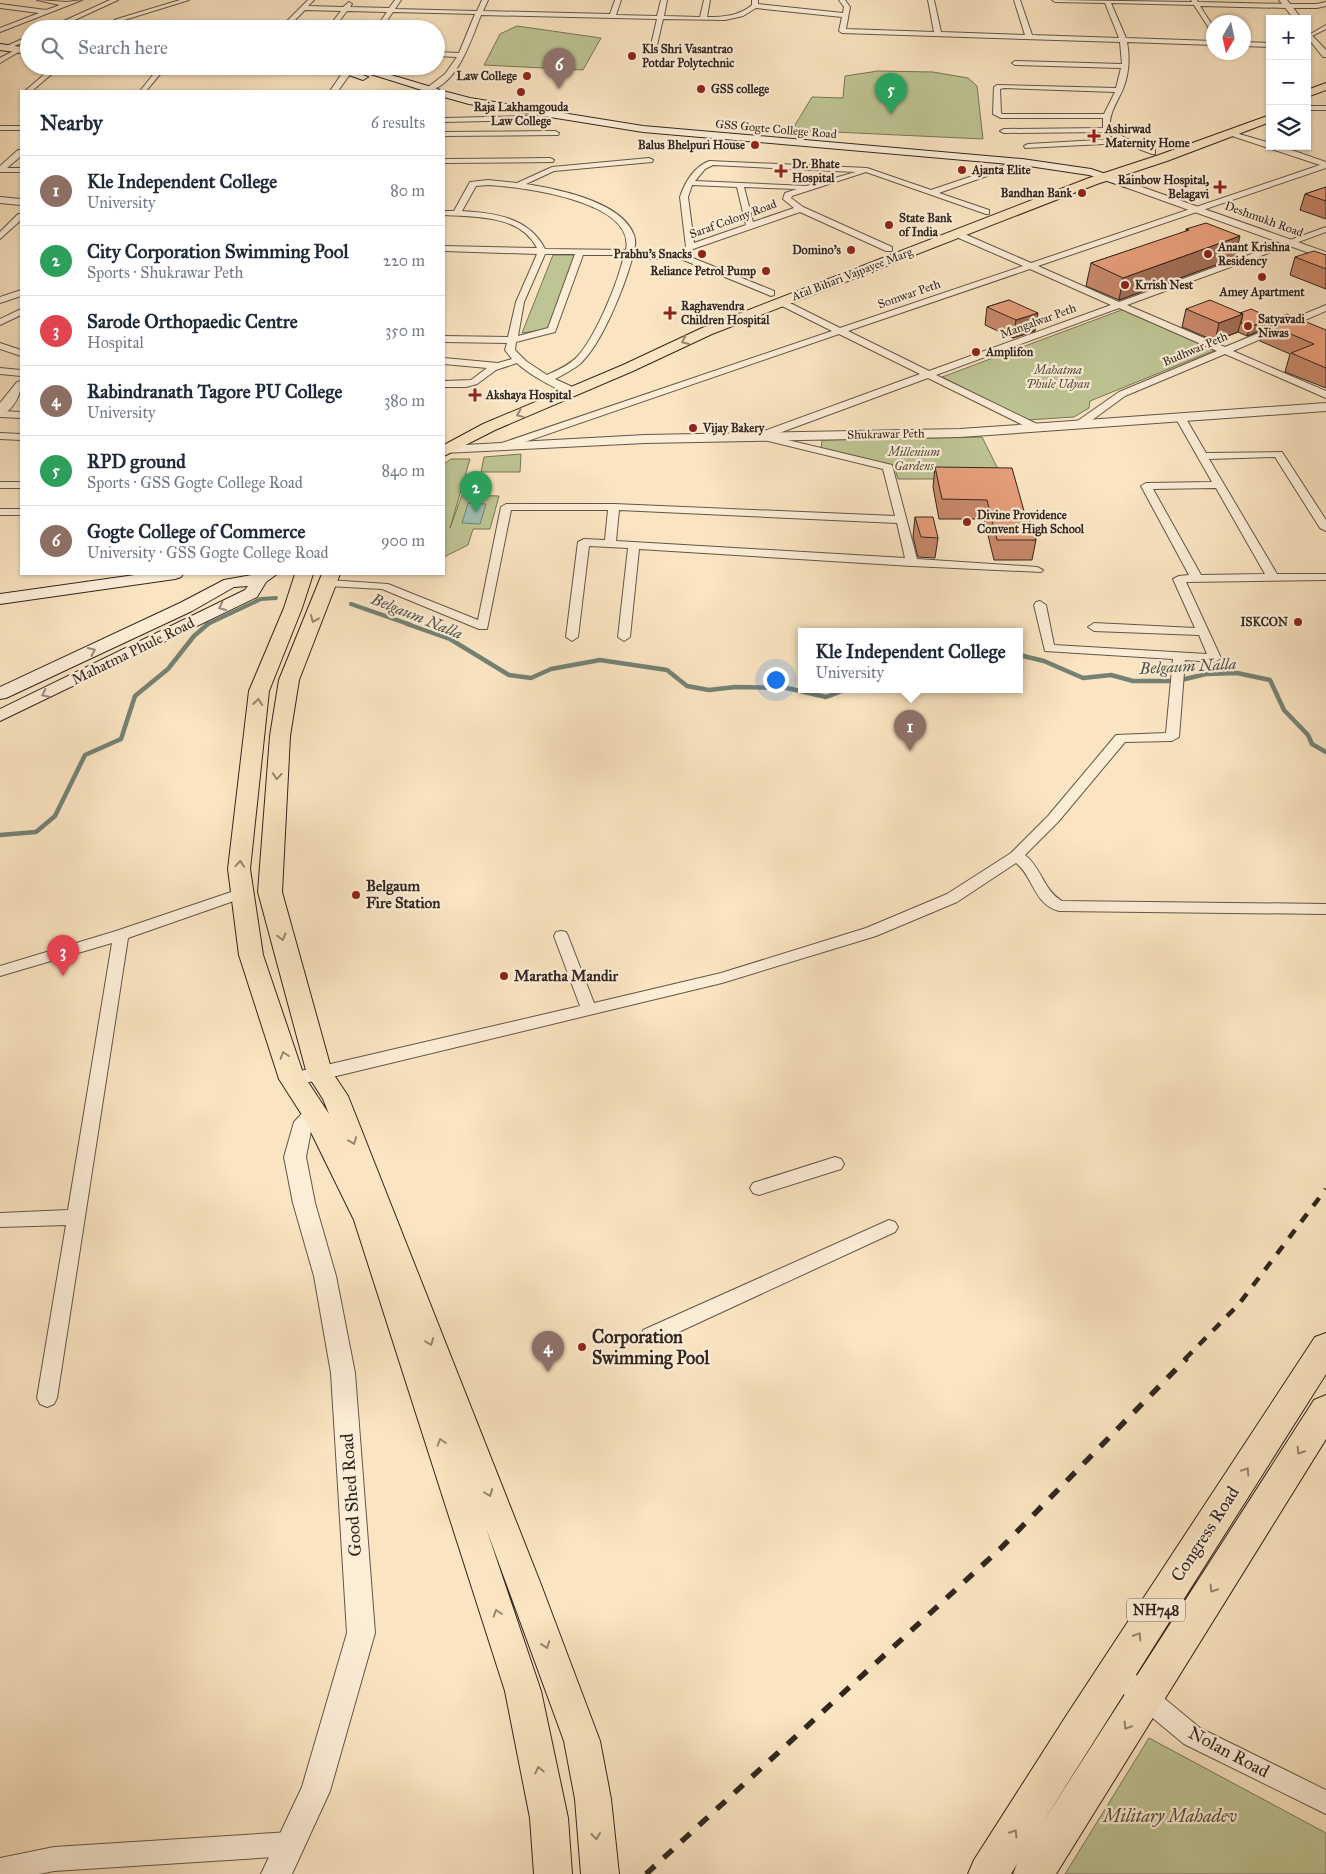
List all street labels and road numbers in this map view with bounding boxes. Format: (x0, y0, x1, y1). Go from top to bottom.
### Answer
street label: GSS Gogte College Road (715, 117, 837, 142)
street label: Saraf Colony Road (687, 197, 779, 241)
street label: Deshmukh Road (1223, 198, 1305, 240)
street label: Atal Bihari Vajpayee Marg (789, 244, 915, 305)
street label: Somwar Peth (876, 277, 943, 311)
street label: Mangalwar Peth (998, 301, 1079, 342)
street label: Budhwar Peth (1160, 329, 1230, 369)
street label: Shukrawar Peth (847, 426, 925, 442)
street label: Mahatma Phule Road (69, 613, 198, 689)
street label: Good Shed Road (336, 1433, 366, 1557)
street label: Congress Road (1166, 1482, 1245, 1586)
road number: NH748 (1127, 1598, 1185, 1622)
street label: Nolan Road (1185, 1722, 1273, 1782)

